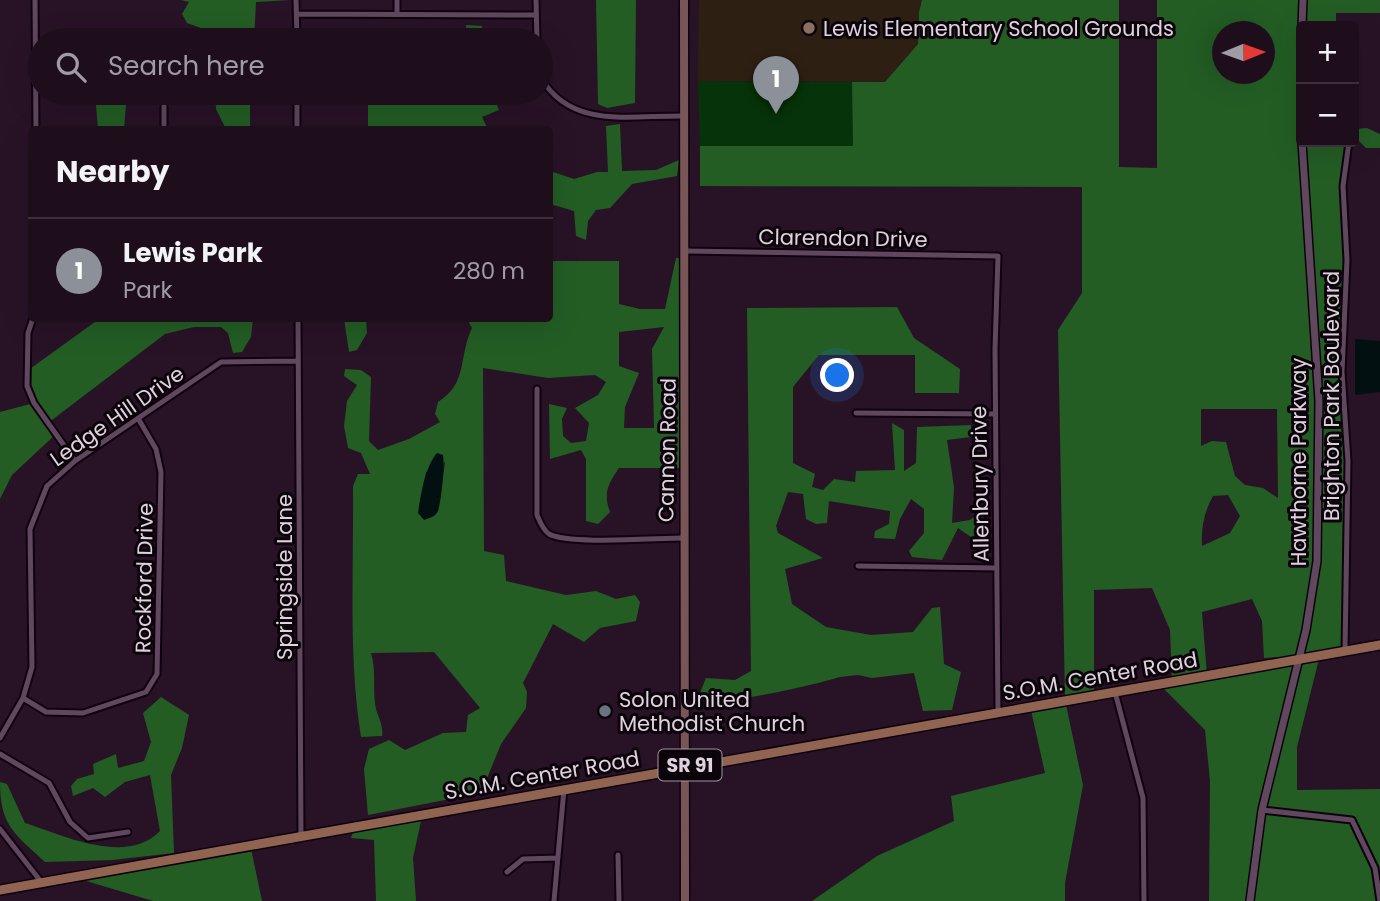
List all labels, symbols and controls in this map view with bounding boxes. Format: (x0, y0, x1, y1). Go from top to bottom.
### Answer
place label: Lewis Elementary School Grounds (823, 14, 1174, 43)
marker: Lewis Elementary School Grounds (801, 20, 817, 36)
north arrow (1212, 21, 1275, 84)
map controls (1296, 21, 1359, 147)
button: + (1296, 21, 1359, 84)
search box (28, 28, 553, 105)
icon: search (52, 48, 90, 86)
text: Search here (108, 48, 265, 84)
pin: 1 (753, 56, 799, 114)
button: − (1296, 84, 1359, 147)
text: Nearby (56, 150, 170, 193)
street label: Clarendon Drive (758, 222, 928, 254)
text: Lewis Park (123, 235, 263, 271)
text: 1 (75, 255, 83, 287)
text: 280 m (453, 255, 525, 287)
street label: Brighton Park Boulevard (1317, 271, 1346, 521)
text: Park (123, 274, 172, 306)
your location (820, 358, 854, 392)
street label: Hawthorne Parkway (1284, 358, 1313, 566)
street label: Ledge Hill Drive (44, 359, 190, 473)
street label: Cannon Road (651, 378, 683, 522)
street label: Allenbury Drive (964, 406, 996, 562)
street label: Springside Lane (270, 494, 299, 660)
street label: Rockford Drive (128, 503, 160, 653)
street label: S.O.M. Center Road (1000, 645, 1200, 707)
place label: Solon United Methodist Church (619, 685, 805, 738)
marker: Solon United Methodist Church (597, 703, 613, 719)
street label: S.O.M. Center Road (442, 744, 642, 806)
road number: SR 91 (658, 750, 722, 780)

